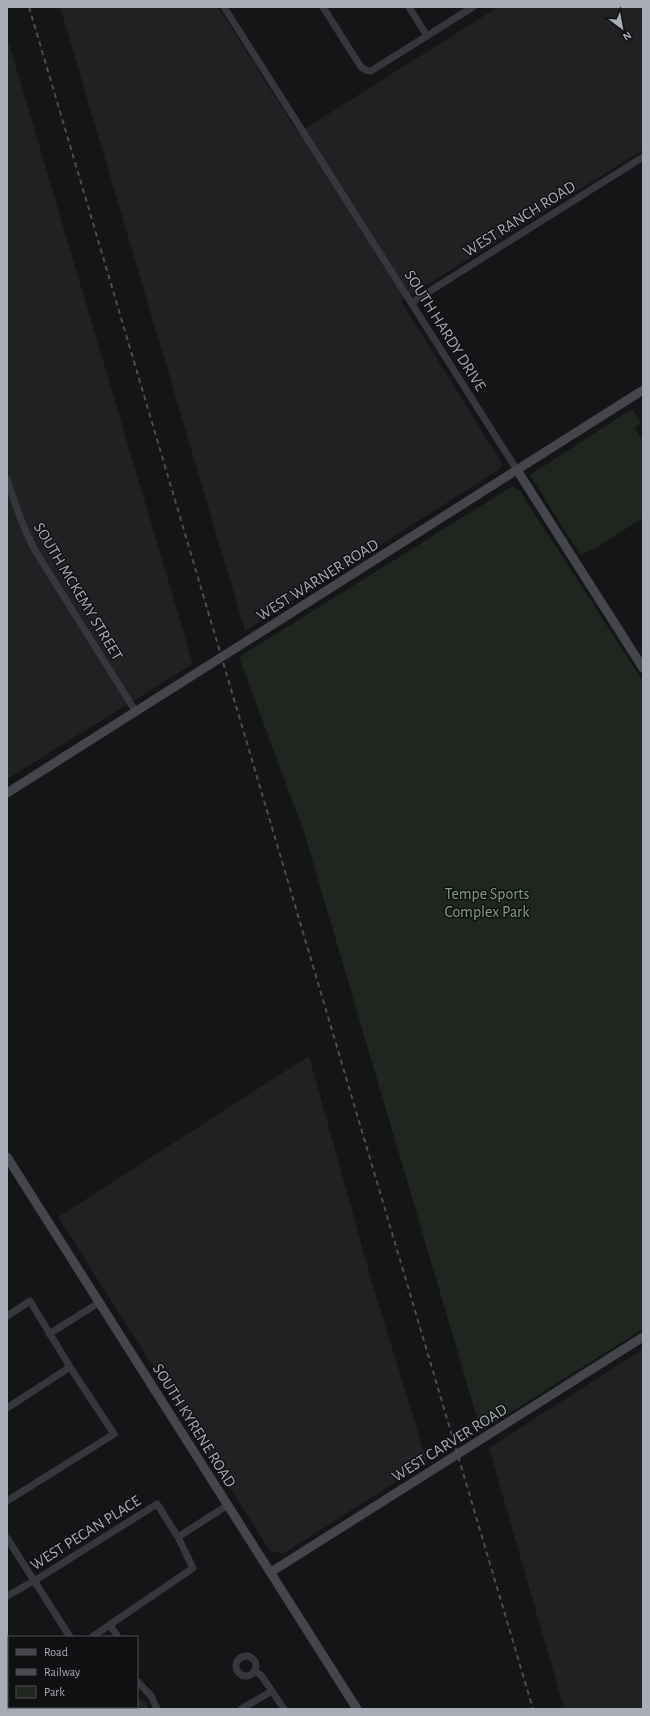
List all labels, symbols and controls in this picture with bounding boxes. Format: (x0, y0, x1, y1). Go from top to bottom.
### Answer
north arrow (602, 8, 642, 48)
text: N (621, 29, 633, 43)
street label: WEST RANCH ROAD (461, 178, 578, 260)
street label: SOUTH HARDY DRIVE (402, 267, 489, 394)
street label: SOUTH MCKEMY STREET (31, 520, 126, 663)
street label: WEST WARNER ROAD (254, 536, 381, 624)
park label: Tempe Sports Complex Park (444, 886, 530, 920)
street label: SOUTH KYRENE ROAD (150, 1361, 239, 1490)
street label: WEST CARVER ROAD (389, 1401, 510, 1485)
street label: WEST PECAN PLACE (28, 1492, 144, 1573)
legend (8, 1636, 138, 1708)
text: Road (44, 1646, 68, 1658)
text: Railway (44, 1666, 80, 1679)
text: Park (44, 1686, 65, 1698)

